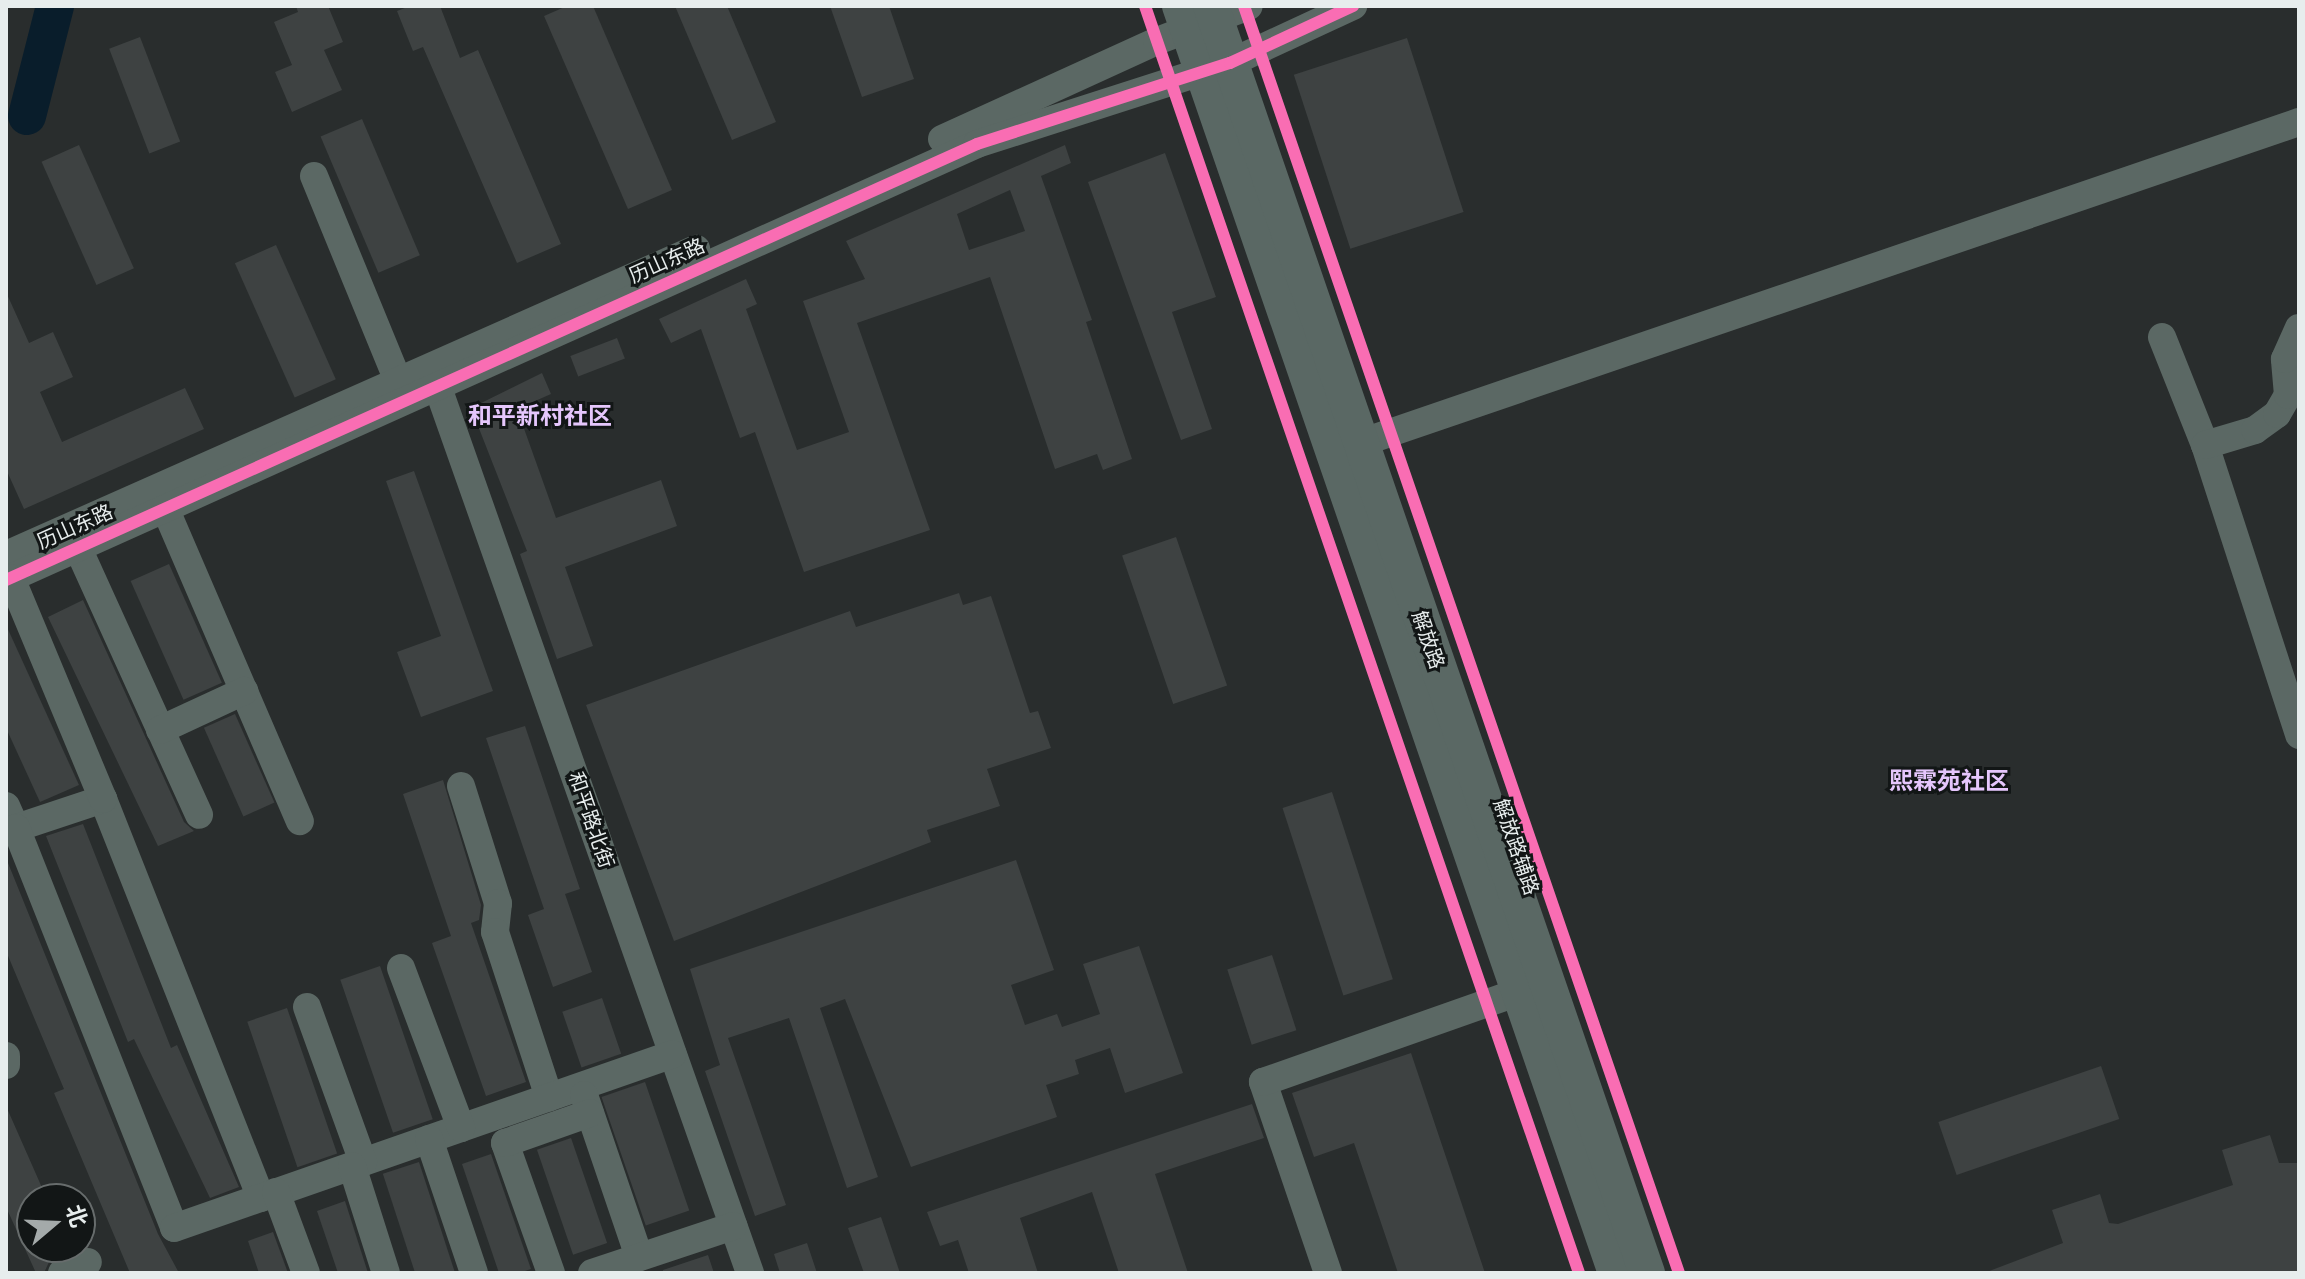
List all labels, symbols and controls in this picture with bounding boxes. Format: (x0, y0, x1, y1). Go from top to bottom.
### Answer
street label: 历山东路 (626, 234, 708, 288)
district label: 和平新村社区 (468, 402, 612, 430)
street label: 历山东路 (34, 500, 116, 554)
street label: 解放路 (1407, 608, 1449, 672)
district label: 熙霖苑社区 (1889, 767, 2009, 795)
street label: 和平路北街 (563, 769, 619, 871)
street label: 解放路辅路 (1488, 796, 1544, 898)
north arrow (16, 1183, 96, 1263)
text: 北 (61, 1201, 93, 1230)

